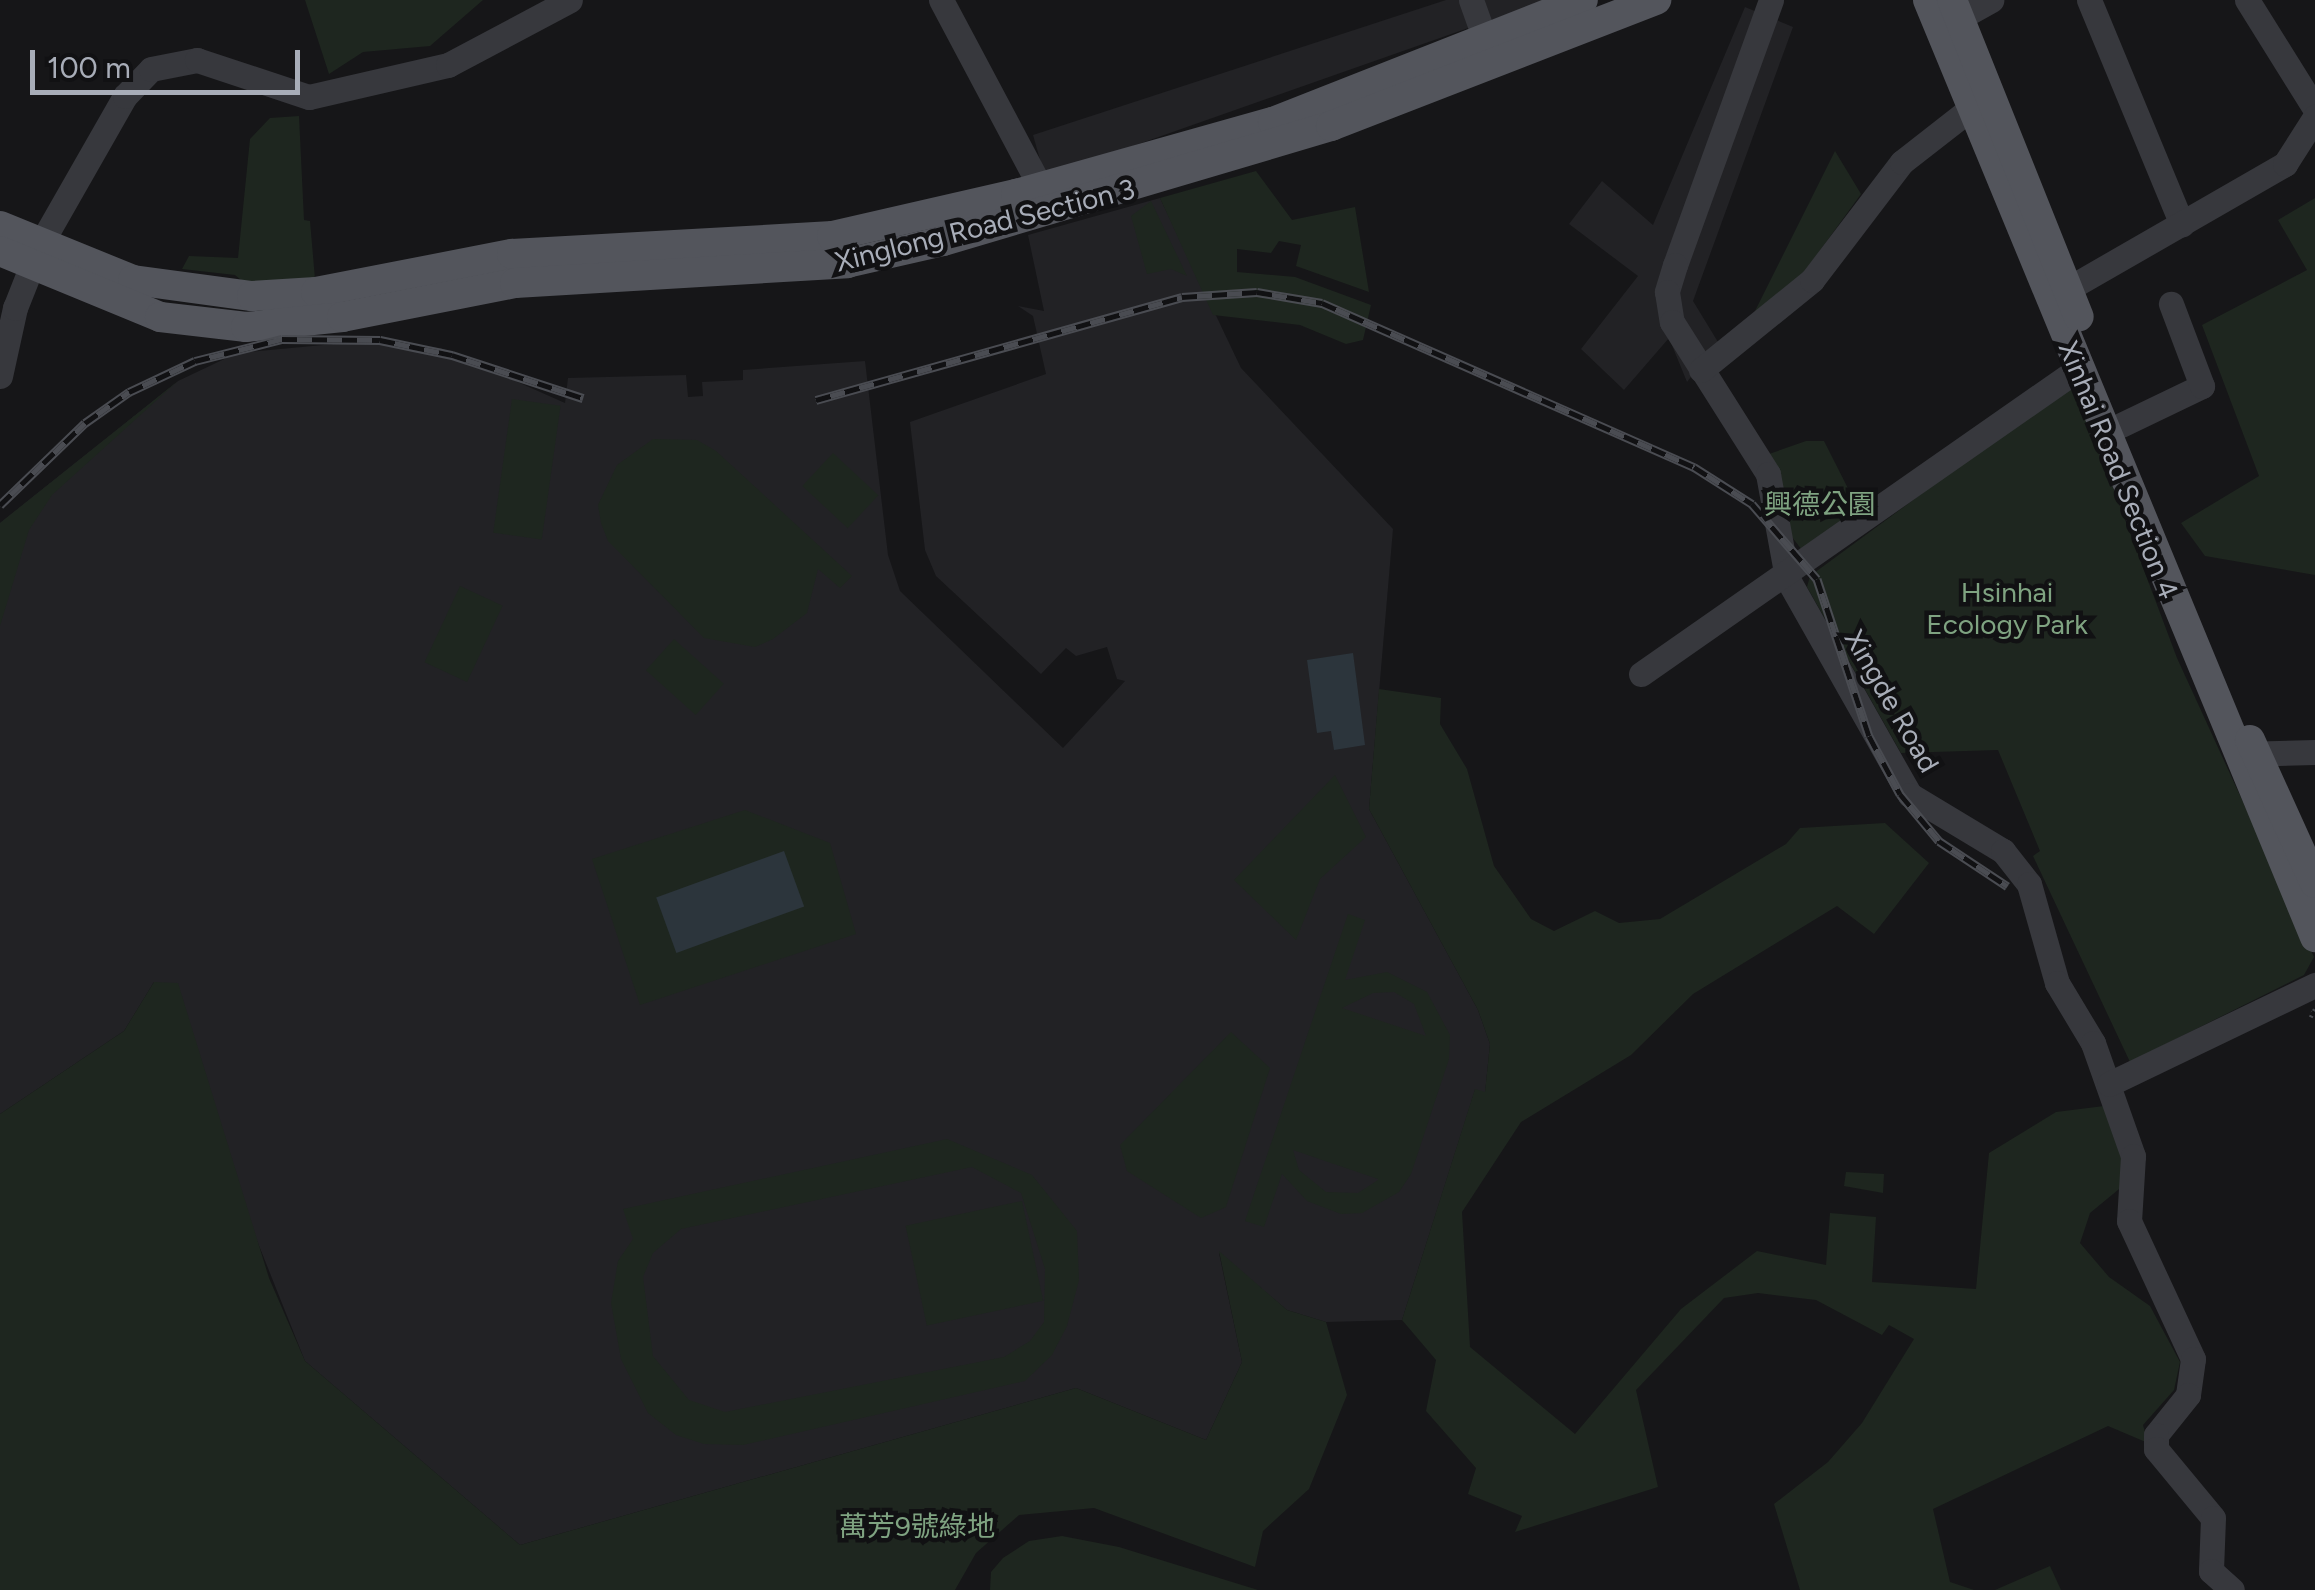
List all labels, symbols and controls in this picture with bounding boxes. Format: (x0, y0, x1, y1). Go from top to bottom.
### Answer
scale bar (35, 30, 305, 92)
text: 100 m (47, 49, 131, 86)
street label: Xinglong Road Section 3 (832, 172, 1138, 278)
street label: Xinhai Road Section 4 (2052, 336, 2186, 604)
park label: 興德公園 (1764, 487, 1876, 521)
park label: Hsinhai Ecology Park (1926, 575, 2088, 641)
street label: Xingde Road (1838, 624, 1946, 778)
park label: 萬芳9號綠地 (839, 1509, 995, 1543)

